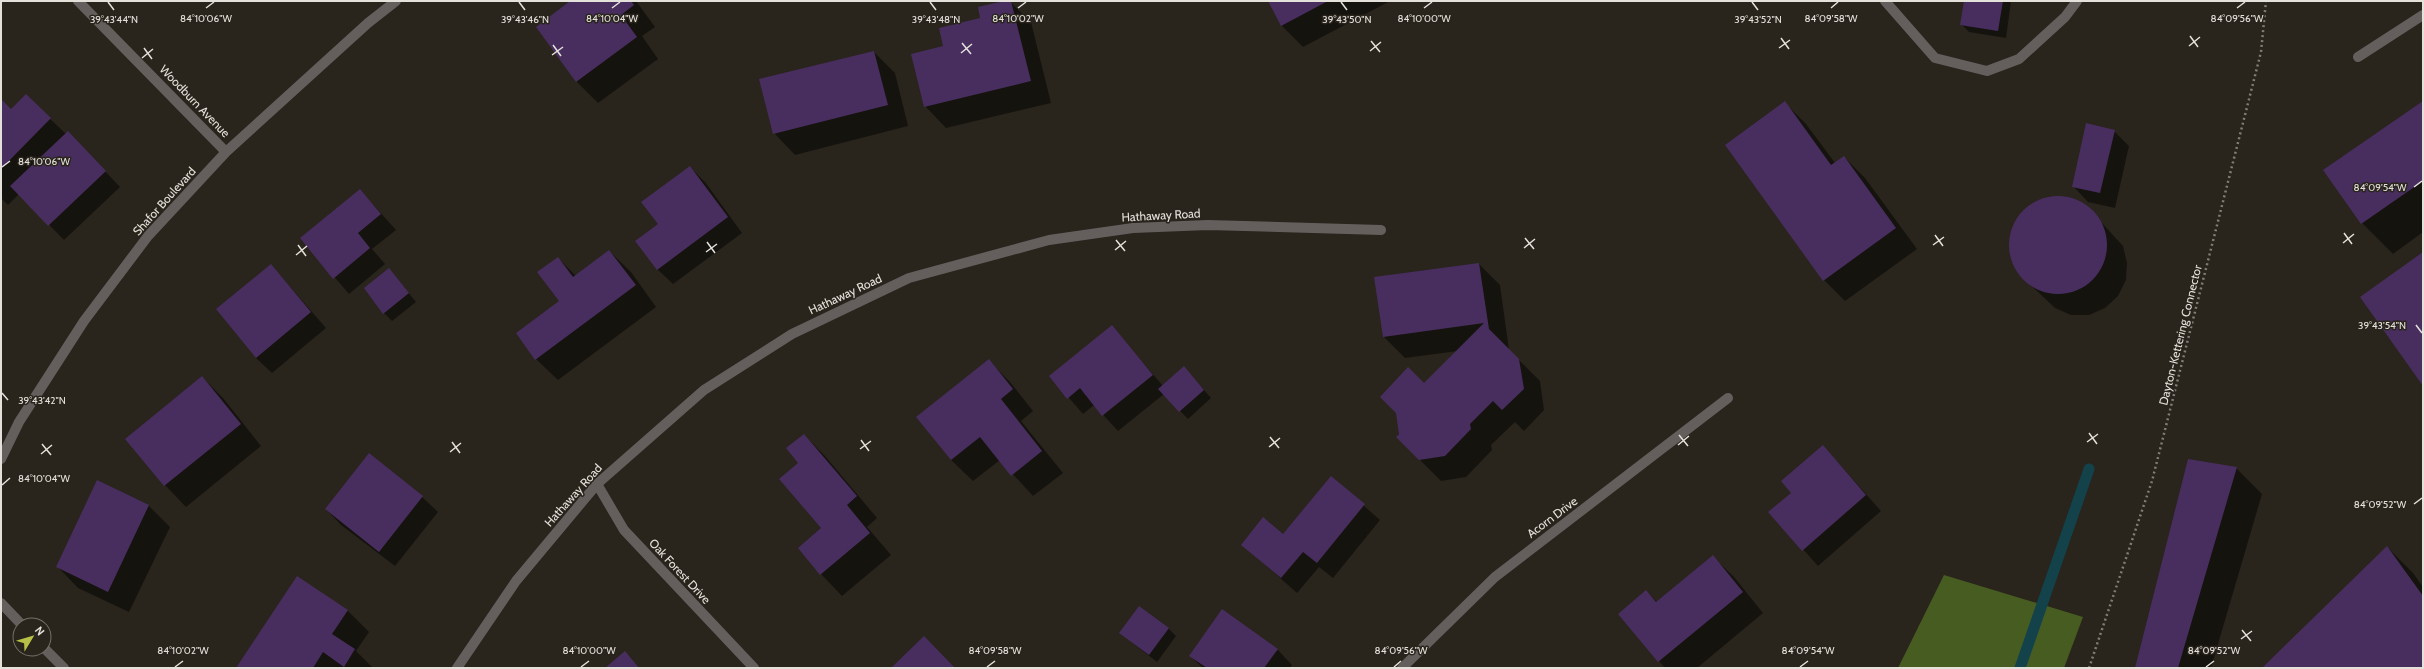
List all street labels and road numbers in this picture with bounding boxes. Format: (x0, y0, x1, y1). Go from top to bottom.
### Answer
street label: Woodburn Avenue (157, 62, 233, 140)
street label: Shafor Boulevard (129, 164, 199, 238)
street label: Hathaway Road (1121, 205, 1201, 225)
street label: Dayton-Kettering Connector (2155, 263, 2205, 407)
street label: Hathaway Road (806, 270, 884, 318)
street label: Hathaway Road (541, 461, 605, 529)
street label: Acorn Drive (1524, 493, 1580, 541)
street label: Oak Forest Drive (646, 535, 714, 607)

